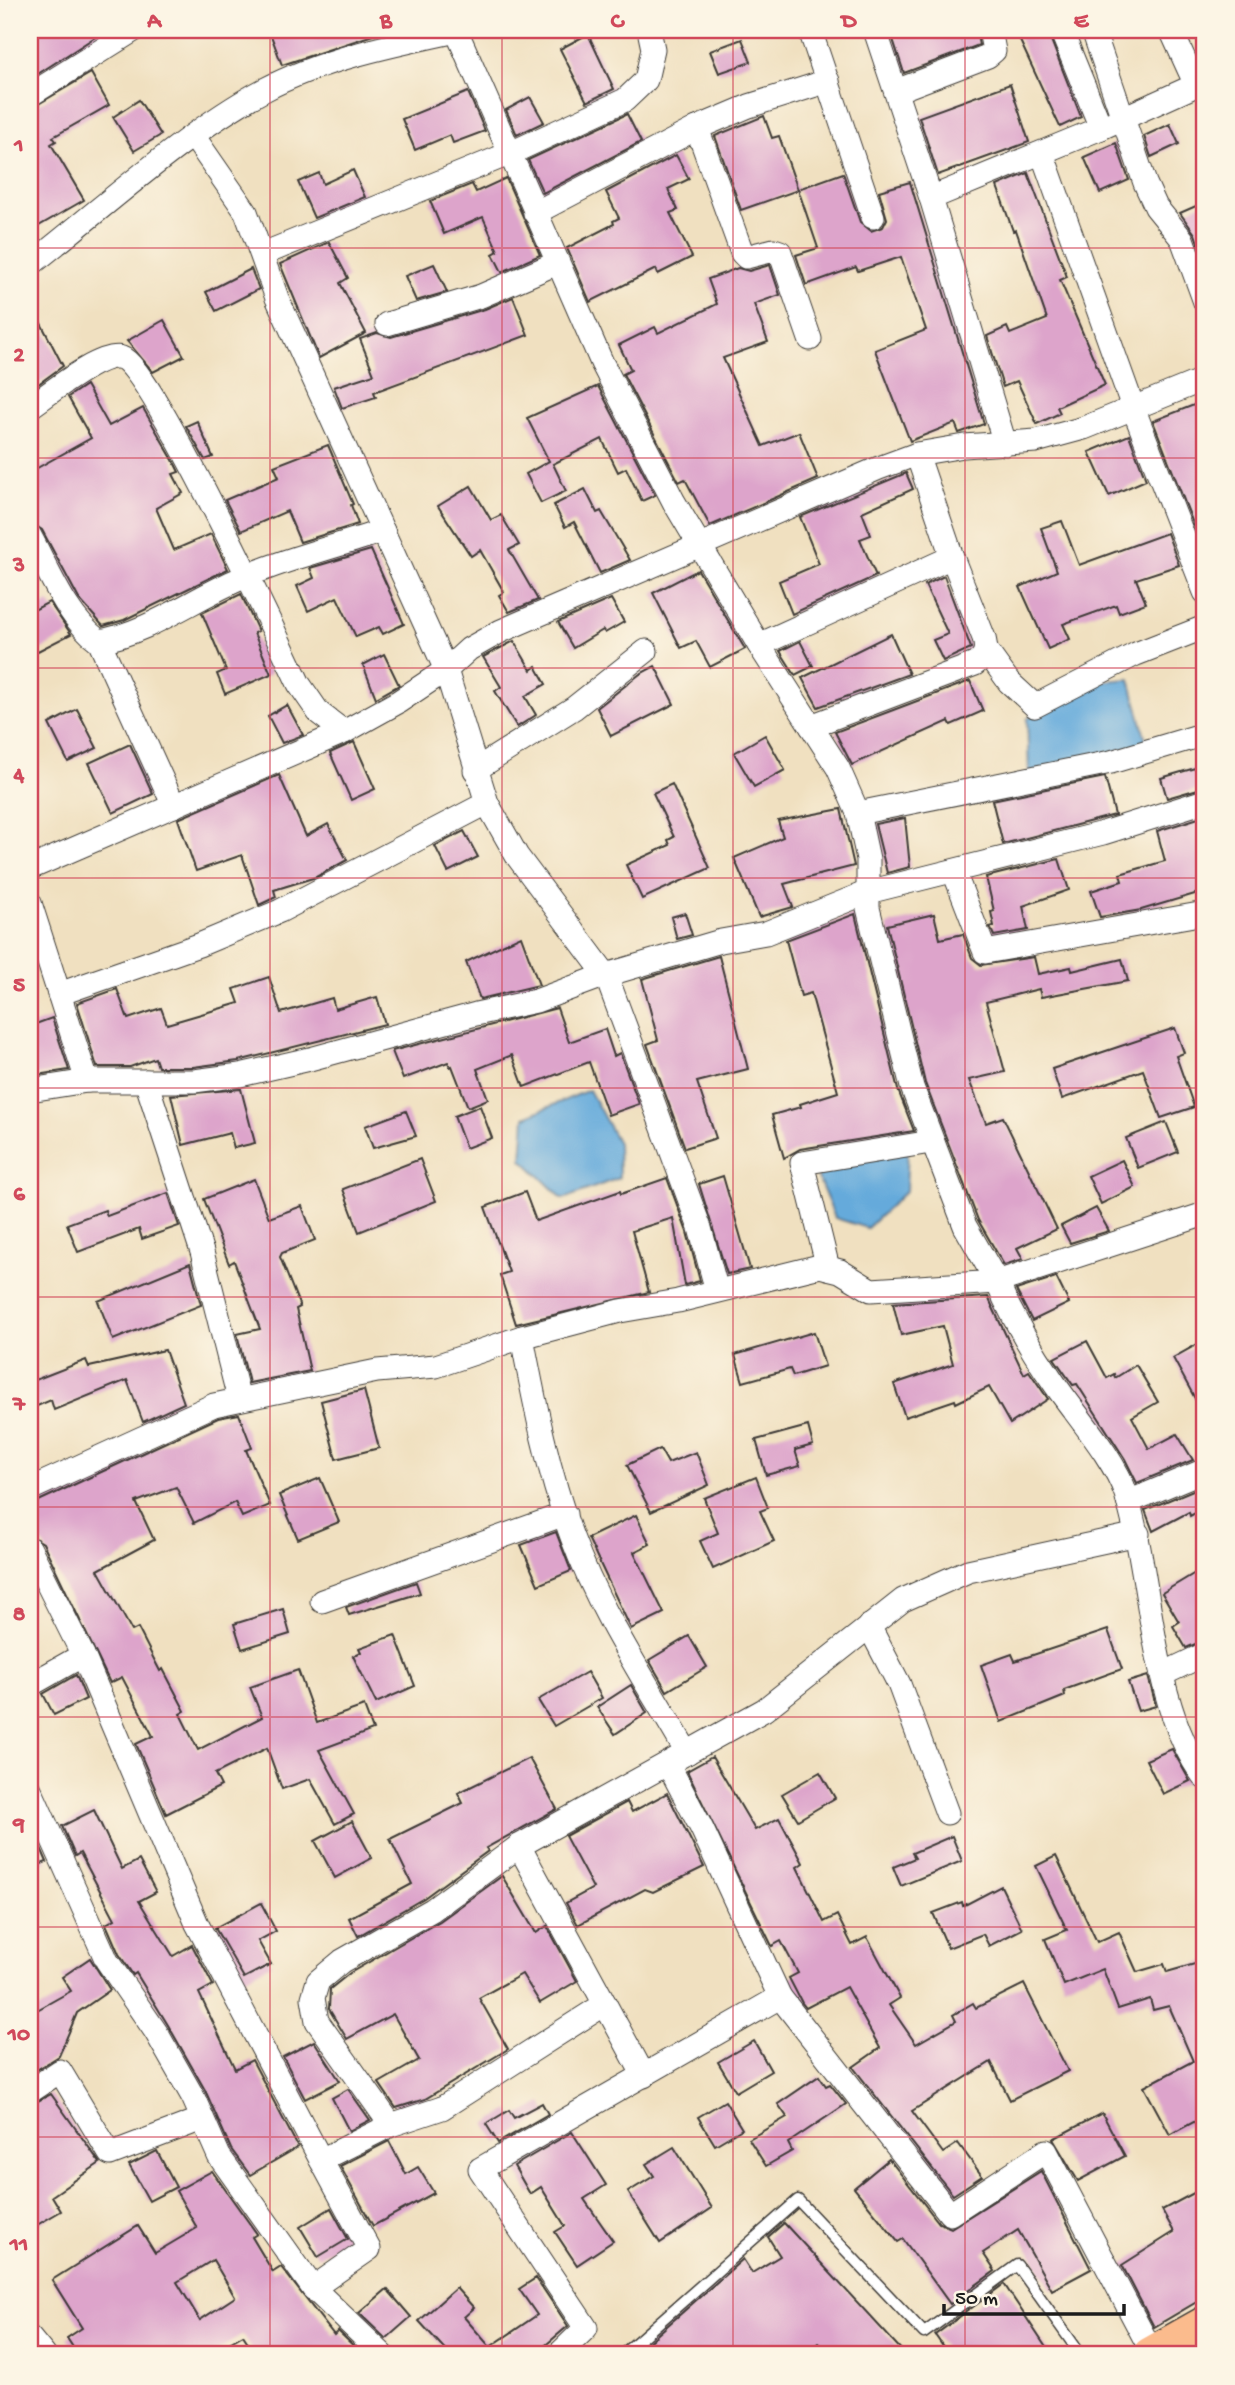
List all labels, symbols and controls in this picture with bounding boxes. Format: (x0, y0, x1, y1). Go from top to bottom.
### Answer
text: A (146, 9, 162, 36)
text: B (379, 9, 393, 36)
text: C (611, 9, 626, 36)
text: D (840, 9, 858, 36)
text: E (1074, 9, 1090, 36)
text: 1 (13, 133, 24, 160)
text: 2 (13, 343, 25, 370)
text: 3 (12, 553, 25, 580)
text: 4 (13, 763, 25, 790)
text: 5 (13, 973, 25, 1000)
text: 6 (13, 1182, 26, 1209)
text: 7 (12, 1392, 26, 1419)
text: 8 (13, 1602, 26, 1629)
text: 9 (12, 1812, 25, 1839)
text: 10 (7, 2022, 30, 2049)
text: 11 (9, 2232, 28, 2259)
scale bar (944, 2273, 1125, 2317)
text: 50 m (955, 2288, 998, 2313)

